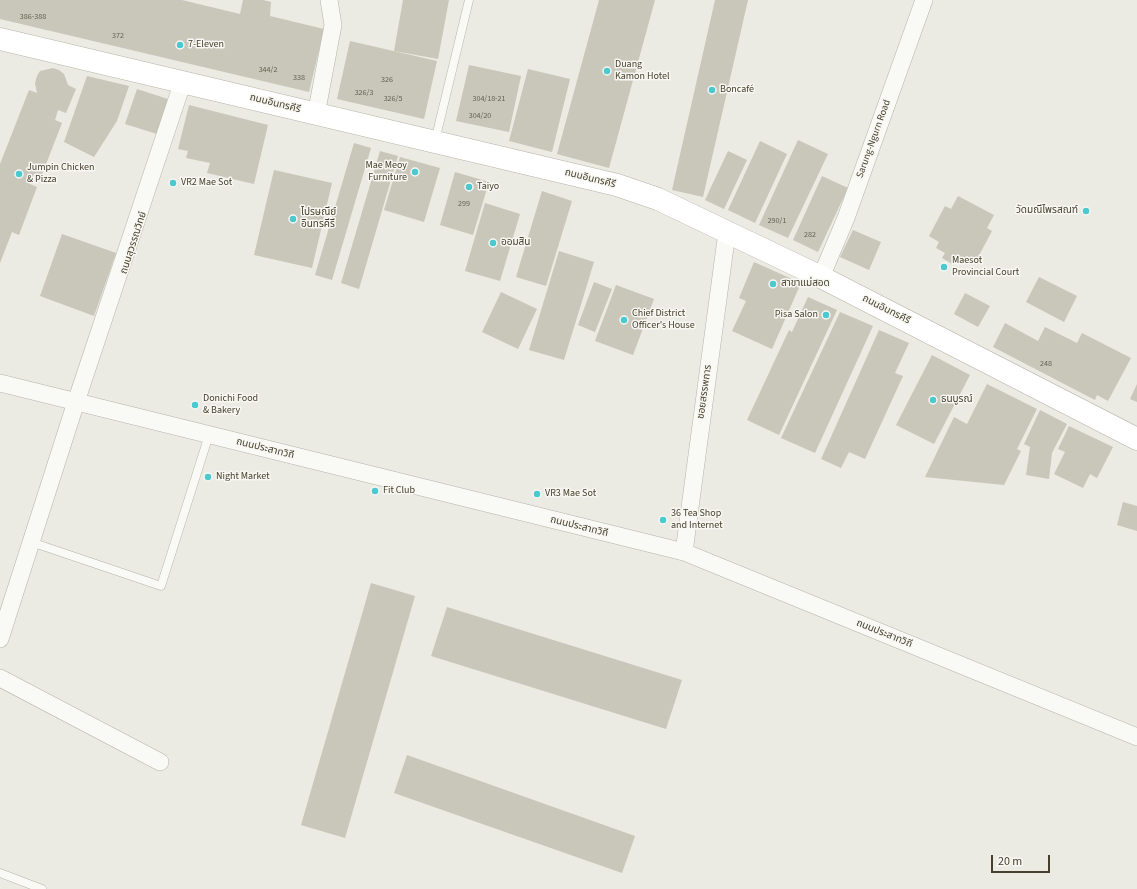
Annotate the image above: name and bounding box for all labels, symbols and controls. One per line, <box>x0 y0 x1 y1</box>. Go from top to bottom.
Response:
house number: 386-388 <box>20 12 46 22</box>
house number: 372 <box>112 31 124 41</box>
place label: 7-Eleven <box>188 39 224 51</box>
marker: 7-Eleven <box>175 40 185 50</box>
place label: Duang Kamon Hotel <box>615 59 670 82</box>
house number: 344/2 <box>259 65 277 75</box>
marker: Duang Kamon Hotel <box>602 66 612 76</box>
house number: 338 <box>293 73 305 83</box>
house number: 326 <box>381 75 393 85</box>
place label: Boncafé <box>720 84 754 96</box>
marker: Boncafé <box>707 85 717 95</box>
house number: 326/3 <box>355 88 373 98</box>
street label: ถนนอินทรคีรี <box>248 92 302 116</box>
house number: 326/5 <box>384 94 402 104</box>
house number: 304/18-21 <box>472 94 506 104</box>
street label: Sarung-Ngurn Road <box>854 98 894 180</box>
house number: 304/20 <box>469 111 491 121</box>
place label: Mae Meoy Furniture <box>365 160 407 184</box>
place label: Jumpin Chicken & Pizza <box>27 162 94 186</box>
marker: Mae Meoy Furniture <box>410 167 420 177</box>
street label: ถนนอินทรคีรี <box>563 167 617 191</box>
marker: Jumpin Chicken & Pizza <box>14 169 24 179</box>
place label: VR2 Mae Sot <box>181 177 232 189</box>
marker: VR2 Mae Sot <box>168 178 178 188</box>
place label: Taiyo <box>477 181 499 193</box>
marker: Taiyo <box>464 182 474 192</box>
house number: 299 <box>458 199 470 209</box>
place label: วัดมณีไพรสณฑ์ <box>1016 205 1078 217</box>
marker: วัดมณีไพรสณฑ์ <box>1081 206 1091 216</box>
place label: ไปรษณีย์ อินทรคีรี <box>301 207 336 230</box>
street label: ถนนสุวรรณวิทย์ <box>118 210 150 276</box>
marker: ไปรษณีย์ อินทรคีรี <box>288 214 298 224</box>
house number: 290/1 <box>768 216 786 226</box>
house number: 282 <box>804 230 816 240</box>
place label: ออมสิน <box>501 237 530 249</box>
marker: ออมสิน <box>488 238 498 248</box>
place label: Maesot Provincial Court <box>952 255 1019 278</box>
marker: Maesot Provincial Court <box>939 262 949 272</box>
place label: สาขาแม่สอด <box>781 278 830 290</box>
marker: สาขาแม่สอด <box>768 279 778 289</box>
street label: ถนนอินทรคีรี <box>860 293 912 327</box>
place label: Chief District Officer's House <box>632 308 695 332</box>
place label: Pisa Salon <box>775 309 818 321</box>
marker: Pisa Salon <box>821 310 831 320</box>
marker: Chief District Officer's House <box>619 315 629 325</box>
house number: 248 <box>1040 359 1052 369</box>
street label: ซอยสรรพการ <box>695 364 715 420</box>
place label: Donichi Food & Bakery <box>203 393 258 416</box>
place label: ธนบูรณ์ <box>941 394 973 406</box>
marker: ธนบูรณ์ <box>928 395 938 405</box>
marker: Donichi Food & Bakery <box>190 400 200 410</box>
street label: ถนนประสาทวิถี <box>235 436 295 462</box>
place label: Night Market <box>216 471 270 483</box>
marker: Night Market <box>203 472 213 482</box>
place label: Fit Club <box>383 485 415 497</box>
marker: Fit Club <box>370 486 380 496</box>
place label: VR3 Mae Sot <box>545 488 596 500</box>
marker: VR3 Mae Sot <box>532 489 542 499</box>
place label: 36 Tea Shop and Internet <box>671 508 723 532</box>
street label: ถนนประสาทวิถี <box>549 514 609 540</box>
marker: 36 Tea Shop and Internet <box>658 515 668 525</box>
street label: ถนนประสาทวิถี <box>854 617 914 651</box>
scale bar <box>993 847 1052 873</box>
text: 20 m <box>998 853 1022 870</box>

